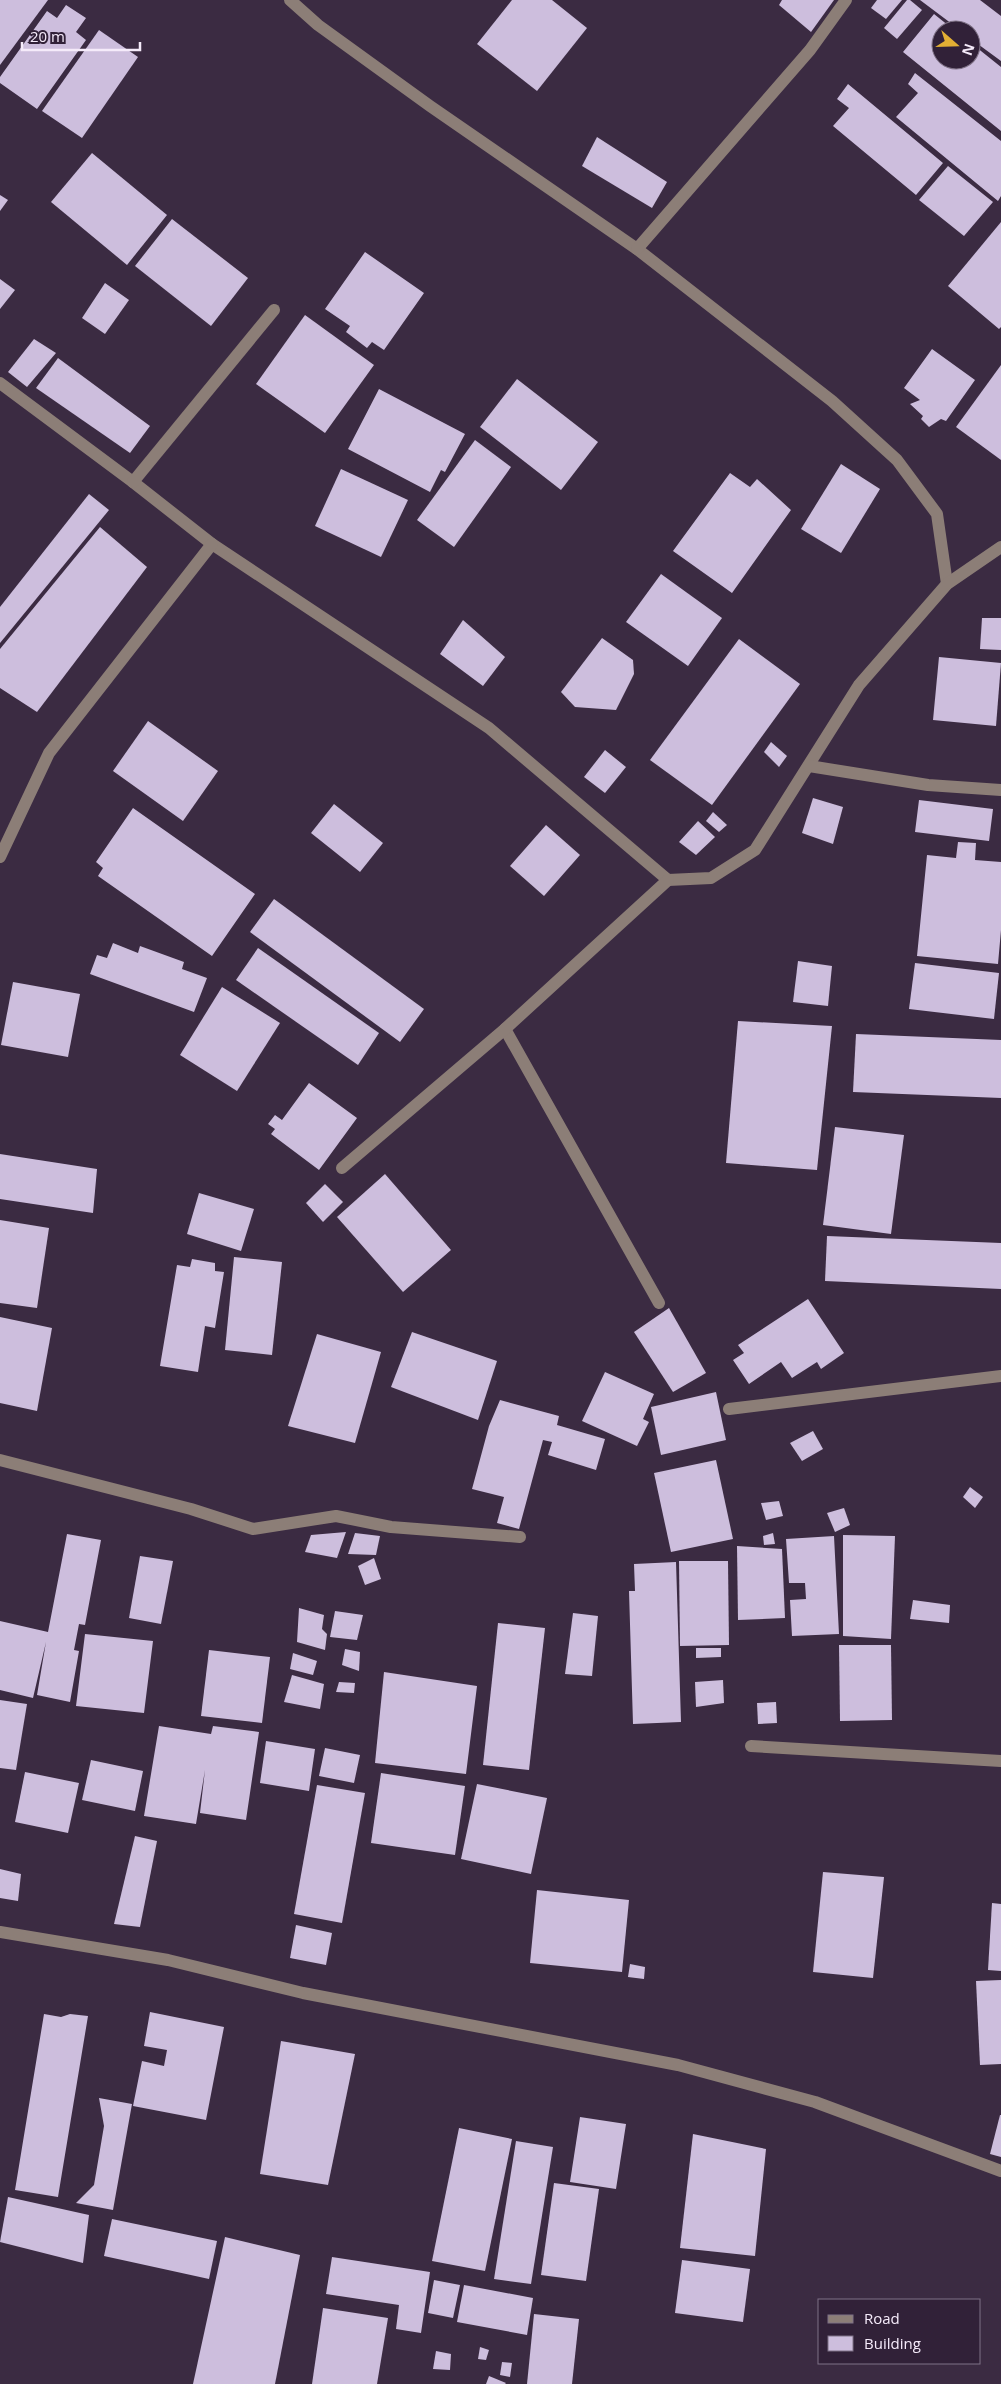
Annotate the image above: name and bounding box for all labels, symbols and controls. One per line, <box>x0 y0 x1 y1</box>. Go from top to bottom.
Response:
scale bar <box>22 20 140 52</box>
north arrow <box>931 20 981 70</box>
text: 20 m <box>30 26 65 46</box>
text: N <box>958 41 980 58</box>
legend <box>818 2299 981 2364</box>
text: Road <box>864 2308 900 2328</box>
text: Building <box>864 2333 921 2353</box>

